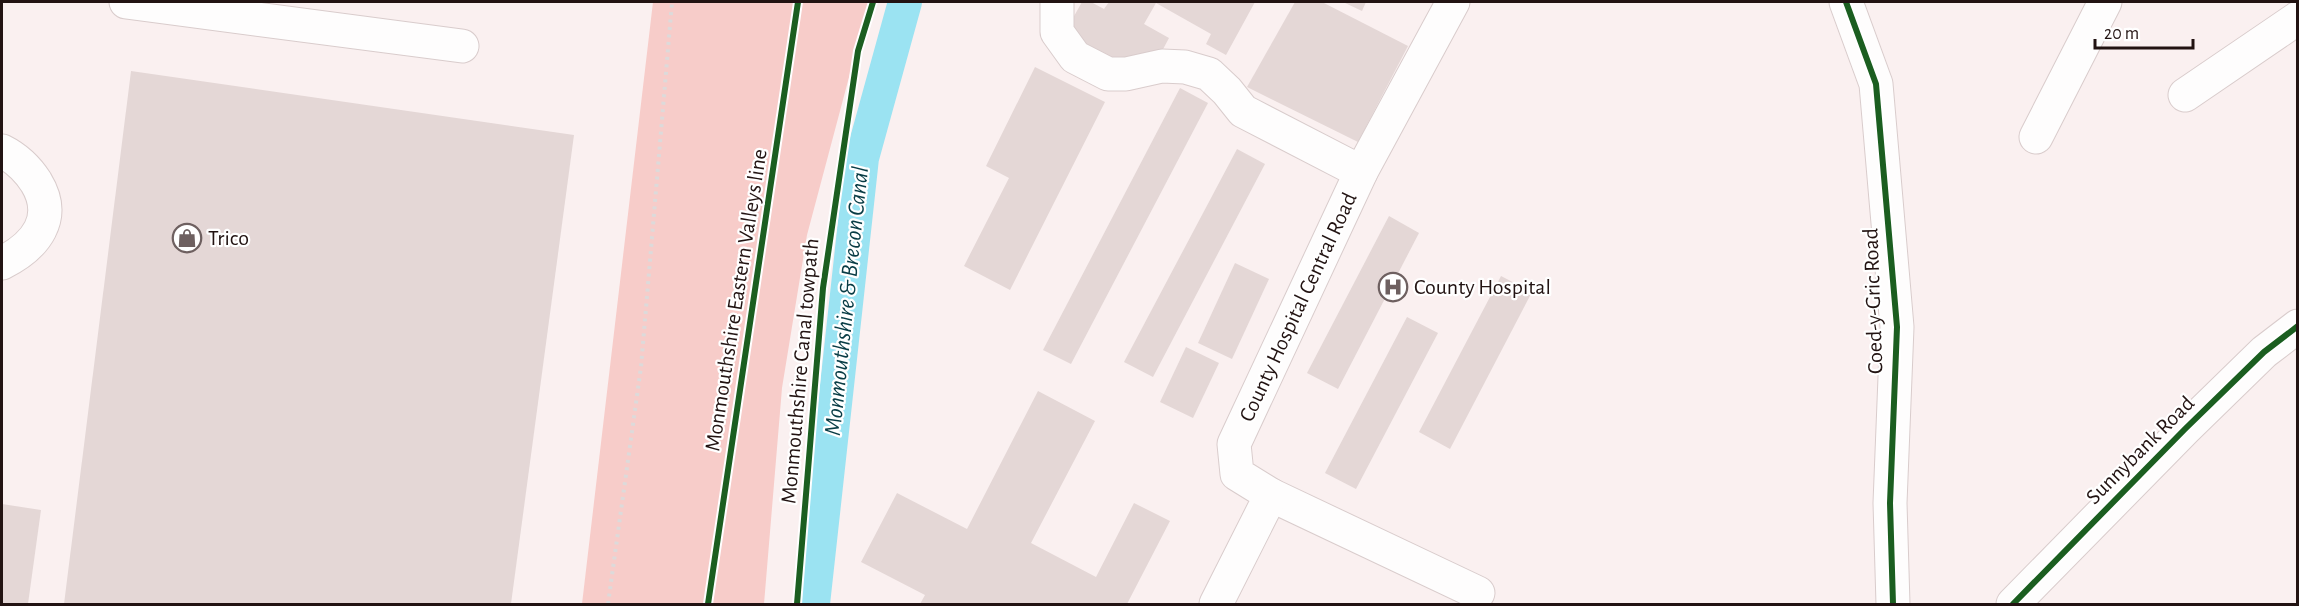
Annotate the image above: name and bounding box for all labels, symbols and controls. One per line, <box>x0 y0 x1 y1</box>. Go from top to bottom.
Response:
scale bar <box>2095 12 2192 50</box>
text: 20 m <box>2104 25 2139 43</box>
street label: Monmouthshire Eastern Valleys line <box>701 147 771 453</box>
water label: Monmouthshire & Brecon Canal <box>821 165 873 437</box>
street label: County Hospital Central Road <box>1235 189 1361 425</box>
shop icon: Trico <box>171 222 203 254</box>
place label: Trico <box>208 227 249 249</box>
street label: Coed-y-Gric Road <box>1859 228 1887 374</box>
street label: Monmouthshire Canal towpath <box>777 237 823 505</box>
hospital icon: County Hospital <box>1377 271 1409 303</box>
place label: County Hospital <box>1414 276 1551 298</box>
street label: Sunnybank Road <box>2082 392 2198 508</box>

